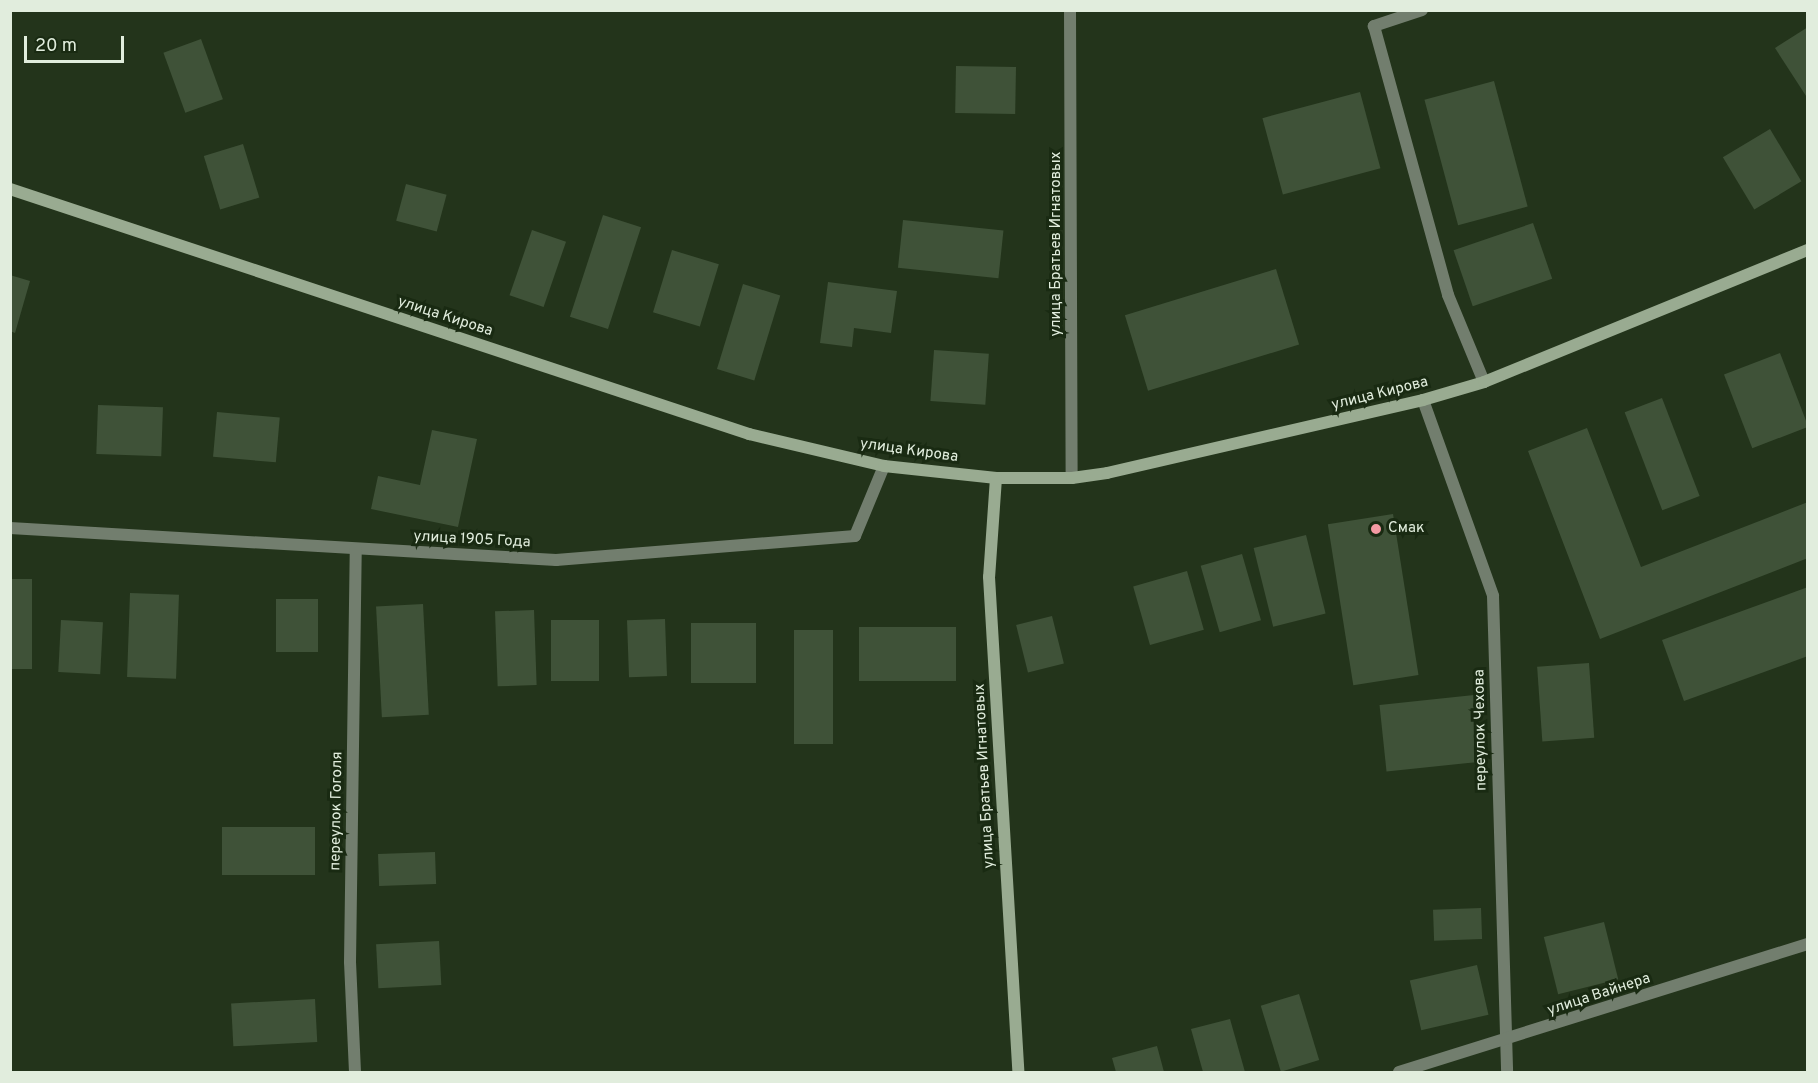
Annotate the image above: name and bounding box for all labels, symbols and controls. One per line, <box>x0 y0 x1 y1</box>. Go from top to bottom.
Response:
scale bar <box>27 24 128 62</box>
text: 20 m <box>35 35 77 58</box>
street label: улица Братьев Игнатовых <box>1048 151 1066 337</box>
street label: улица Кирова <box>395 293 495 341</box>
street label: улица Кирова <box>1330 373 1430 415</box>
street label: улица Кирова <box>859 435 959 467</box>
place label: Смак <box>1388 520 1424 538</box>
marker: Смак <box>1369 522 1383 536</box>
street label: улица 1905 Года <box>413 528 531 552</box>
street label: переулок Чехова <box>1471 669 1491 791</box>
street label: улица Братьев Игнатовых <box>971 683 999 869</box>
street label: переулок Гоголя <box>327 751 347 871</box>
street label: улица Вайнера <box>1545 970 1653 1020</box>

